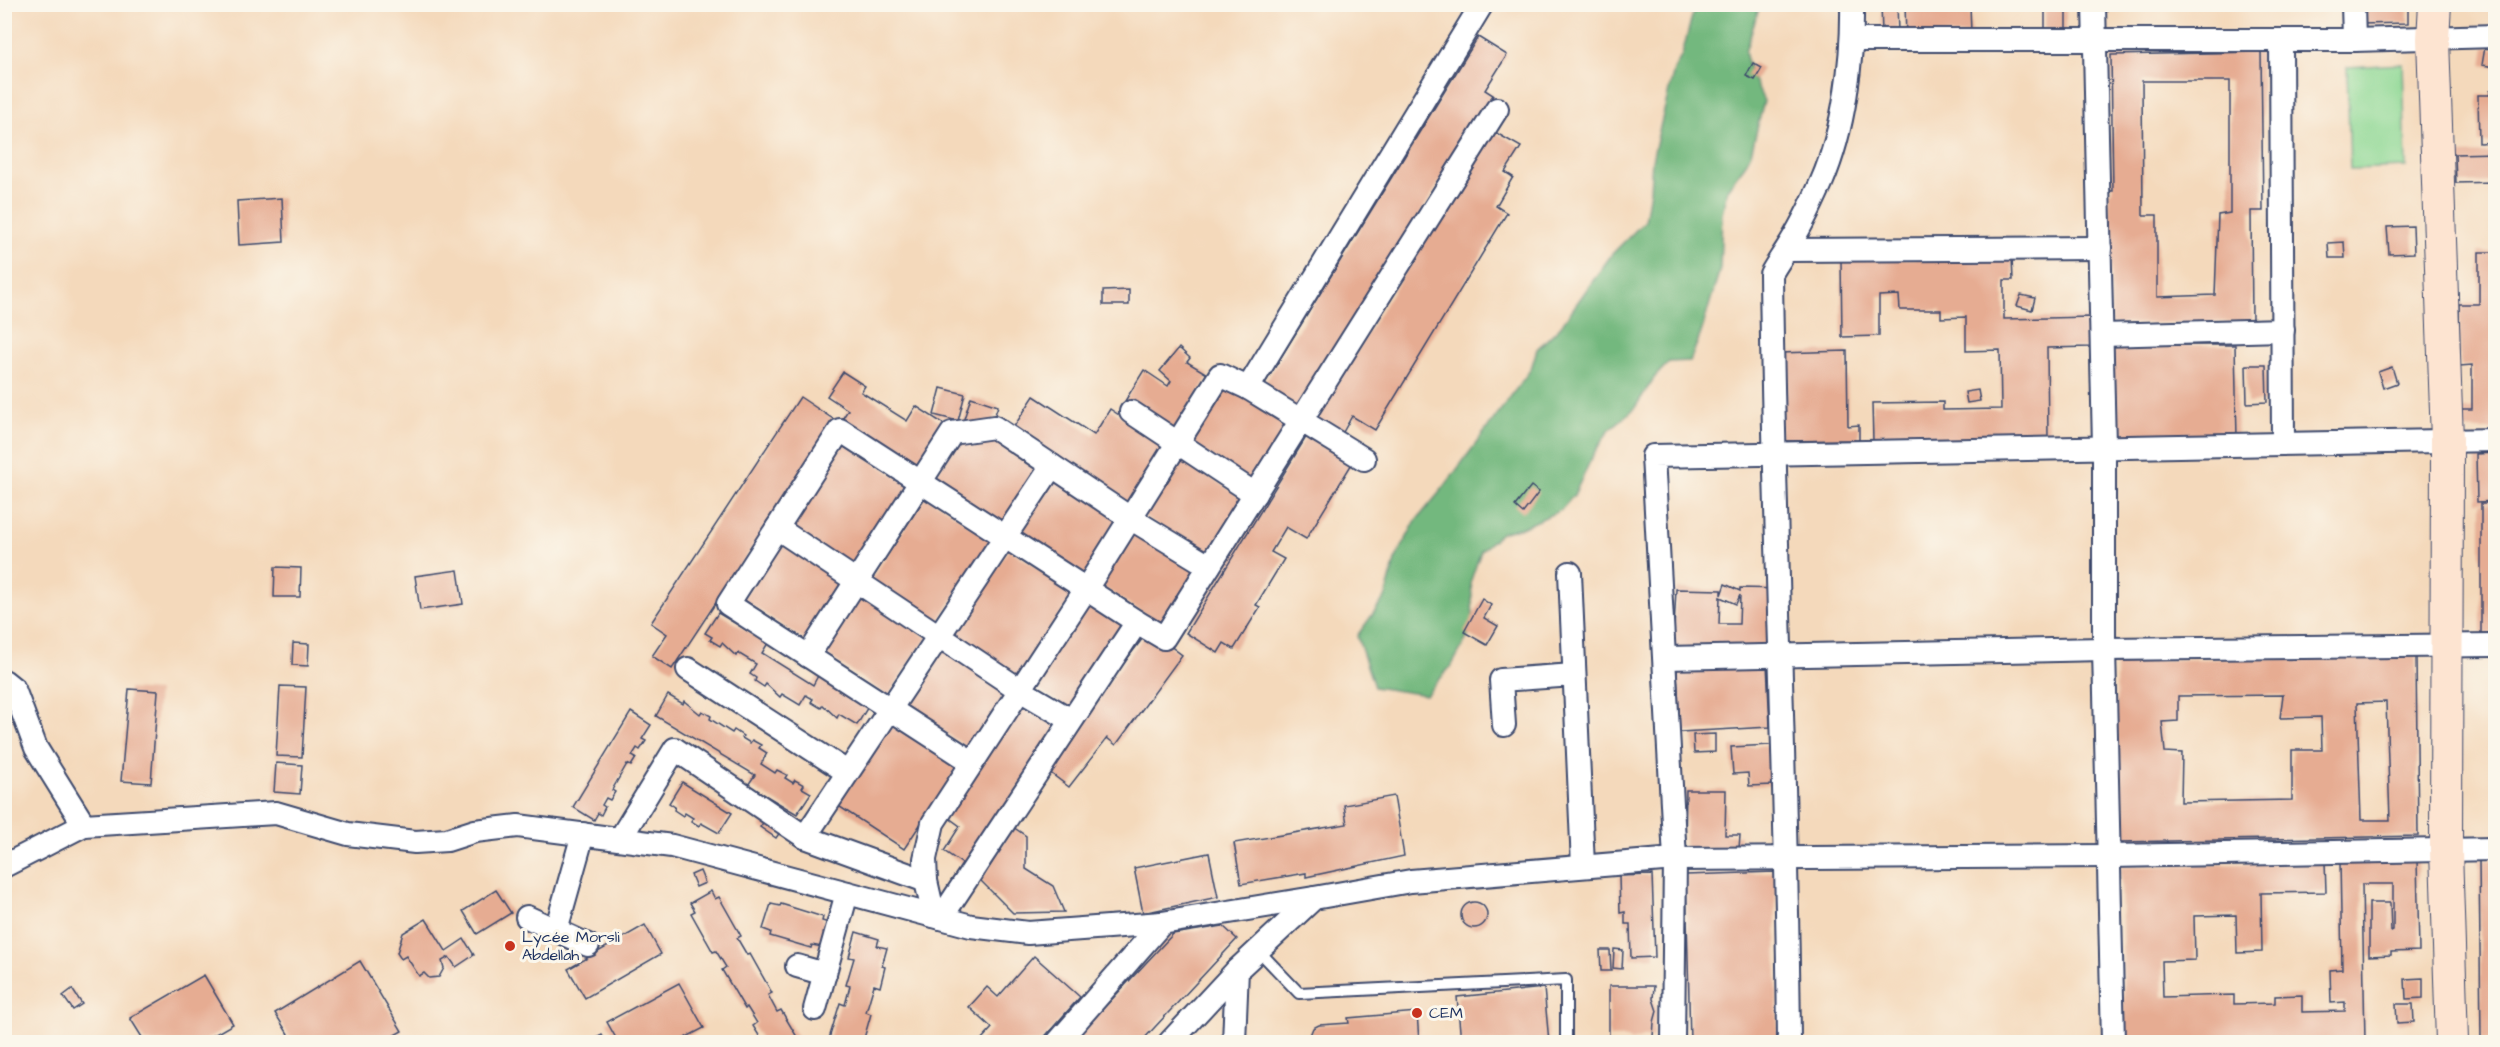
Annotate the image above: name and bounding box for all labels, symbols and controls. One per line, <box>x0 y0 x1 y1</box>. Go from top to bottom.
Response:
place label: Lycée Morsli Abdellah <box>522 926 620 966</box>
marker: Lycée Morsli Abdellah <box>503 939 517 953</box>
place label: CEM <box>1429 1002 1463 1024</box>
marker: CEM <box>1410 1006 1424 1020</box>

